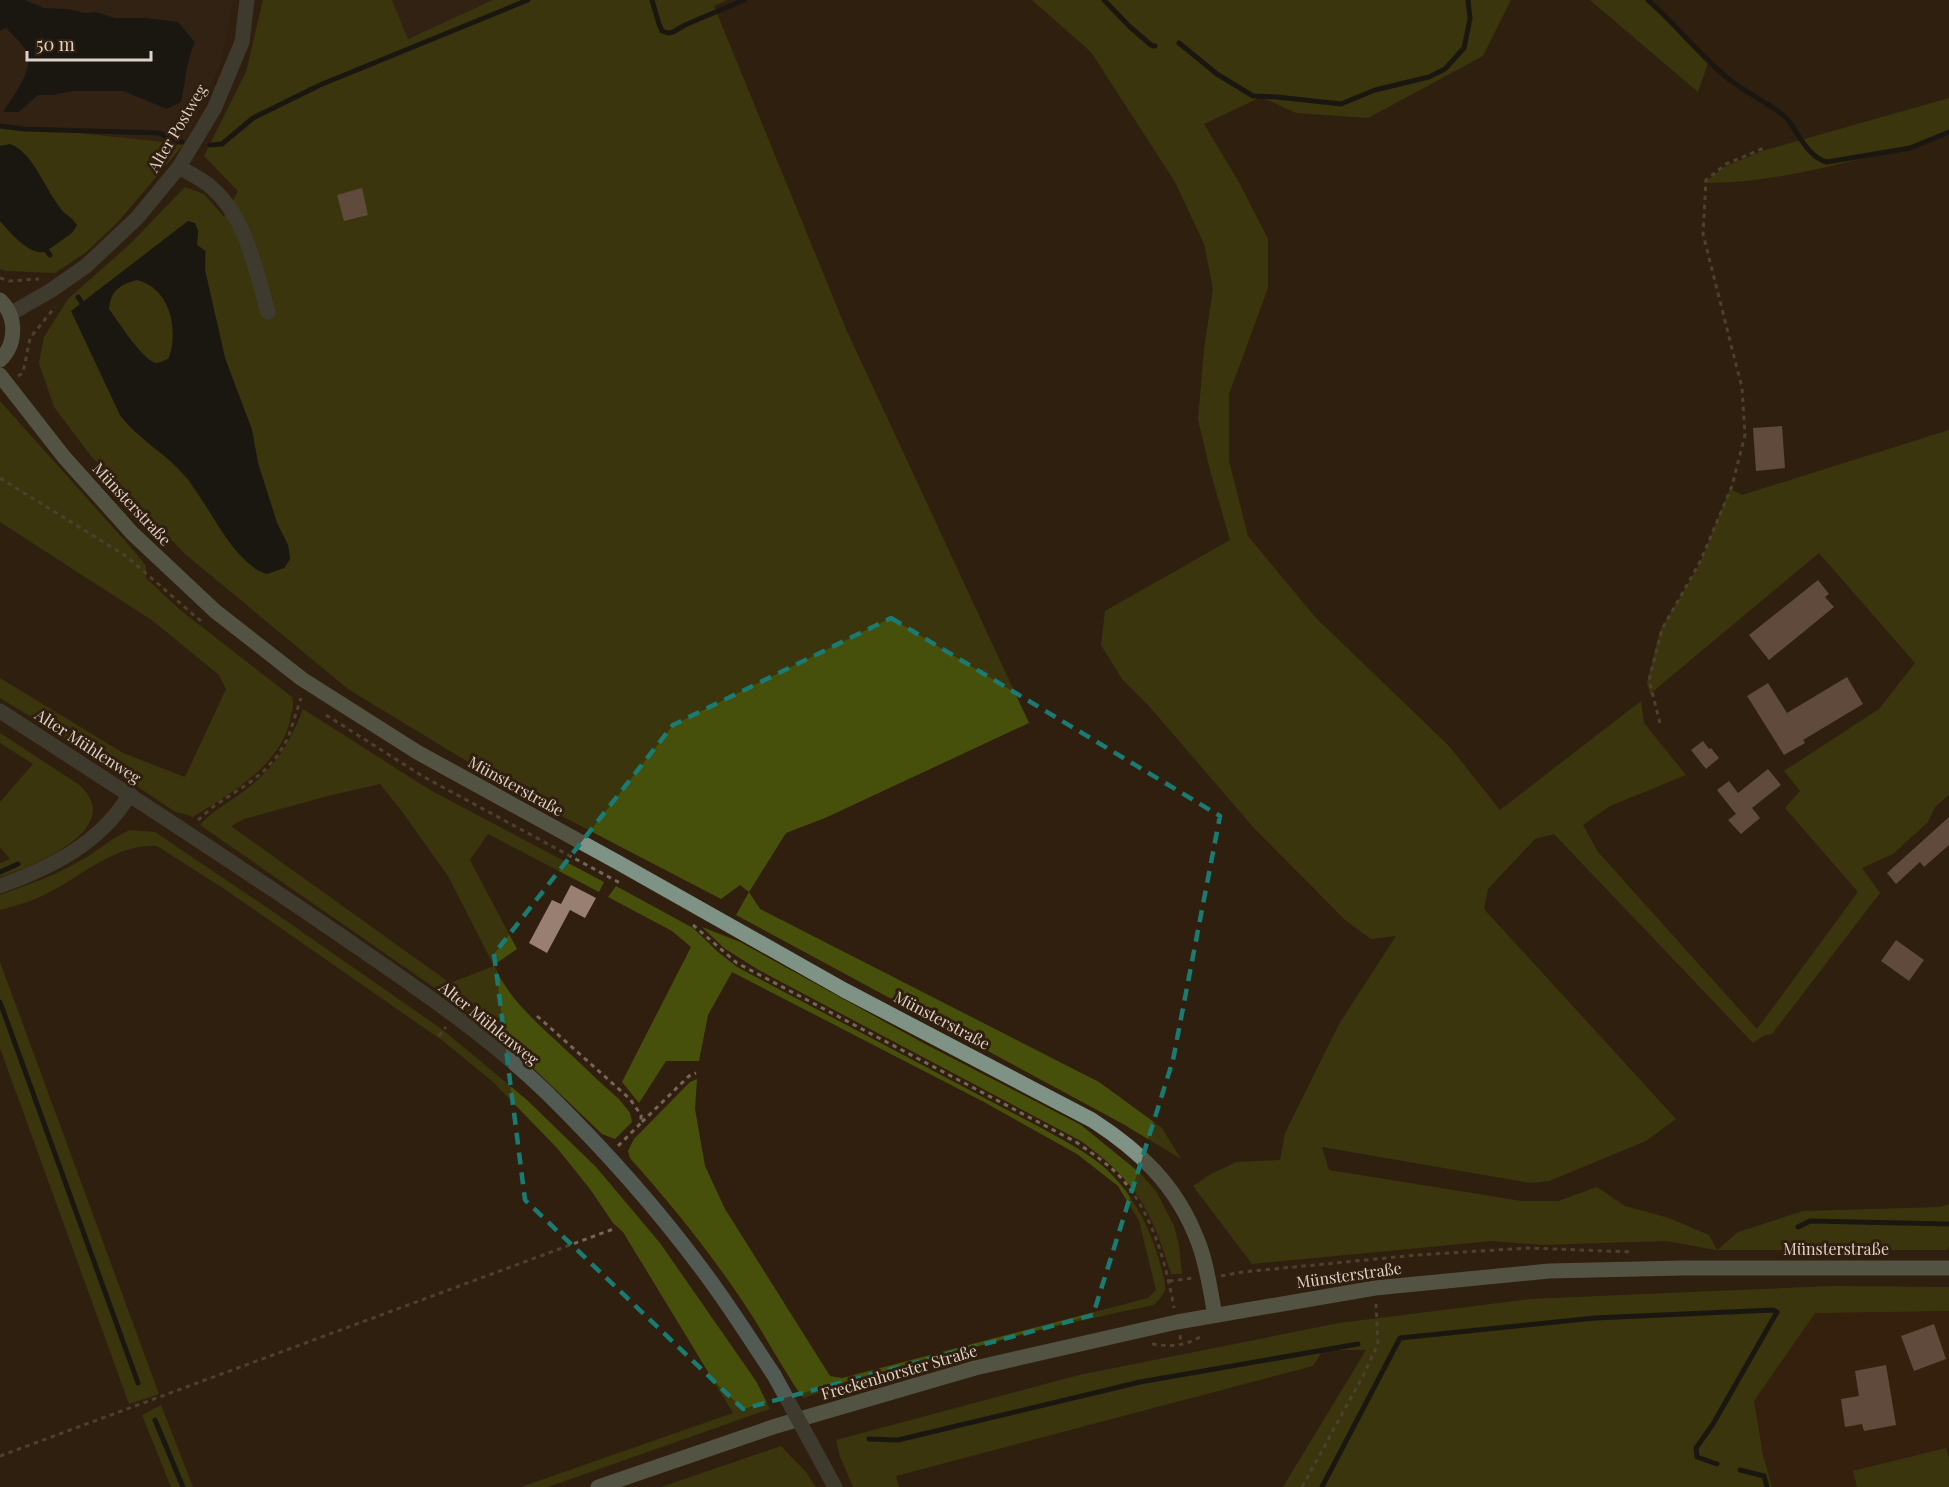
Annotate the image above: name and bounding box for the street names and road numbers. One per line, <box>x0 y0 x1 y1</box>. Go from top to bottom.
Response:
street label: Alter Postweg <box>142 80 211 176</box>
street label: Münsterstraße <box>89 458 176 550</box>
street label: Alter Mühlenweg <box>30 703 146 788</box>
street label: Münsterstraße <box>465 751 568 820</box>
street label: Alter Mühlenweg <box>434 975 544 1070</box>
street label: Münsterstraße <box>891 985 994 1054</box>
street label: Münsterstraße <box>1783 1238 1889 1259</box>
street label: Münsterstraße <box>1295 1257 1403 1292</box>
street label: Freckenhorster Straße <box>818 1339 979 1404</box>

